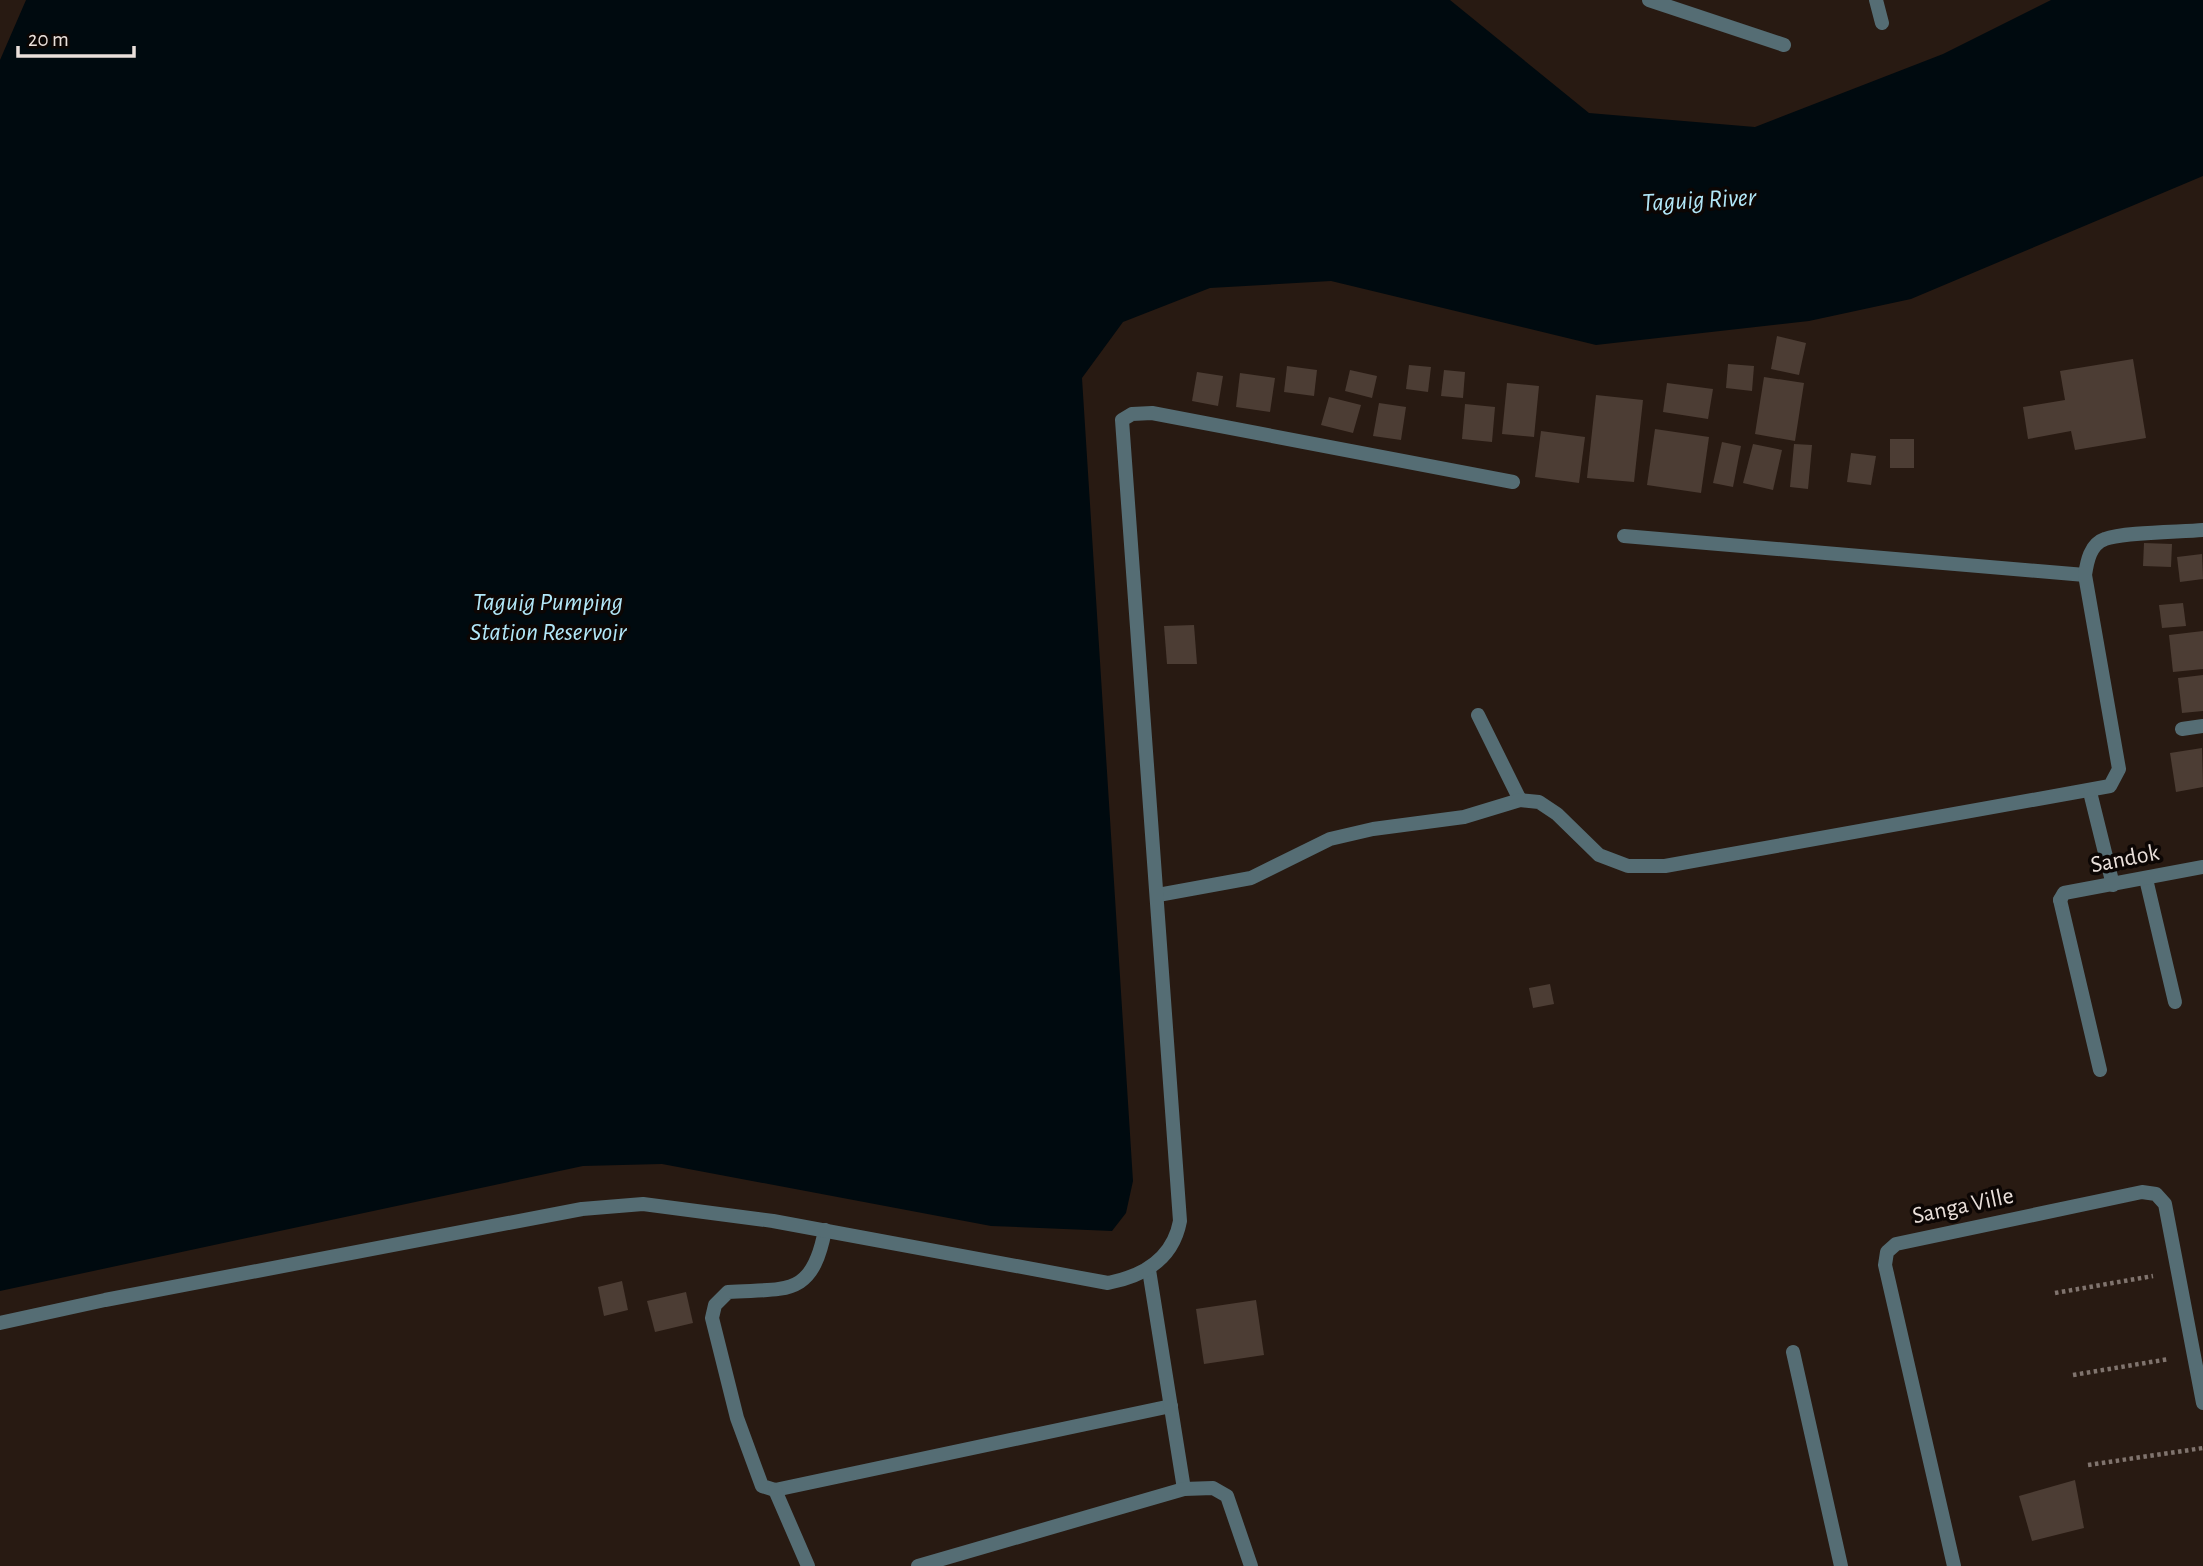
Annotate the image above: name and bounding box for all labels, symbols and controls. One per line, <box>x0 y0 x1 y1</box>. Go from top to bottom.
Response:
scale bar <box>18 14 133 58</box>
text: 20 m <box>28 29 69 50</box>
water label: Taguig River <box>1641 184 1758 216</box>
water label: Taguig Pumping Station Reservoir <box>470 589 628 645</box>
street label: Sandok <box>2089 841 2161 877</box>
street label: Sanga Ville <box>1910 1184 2016 1228</box>

